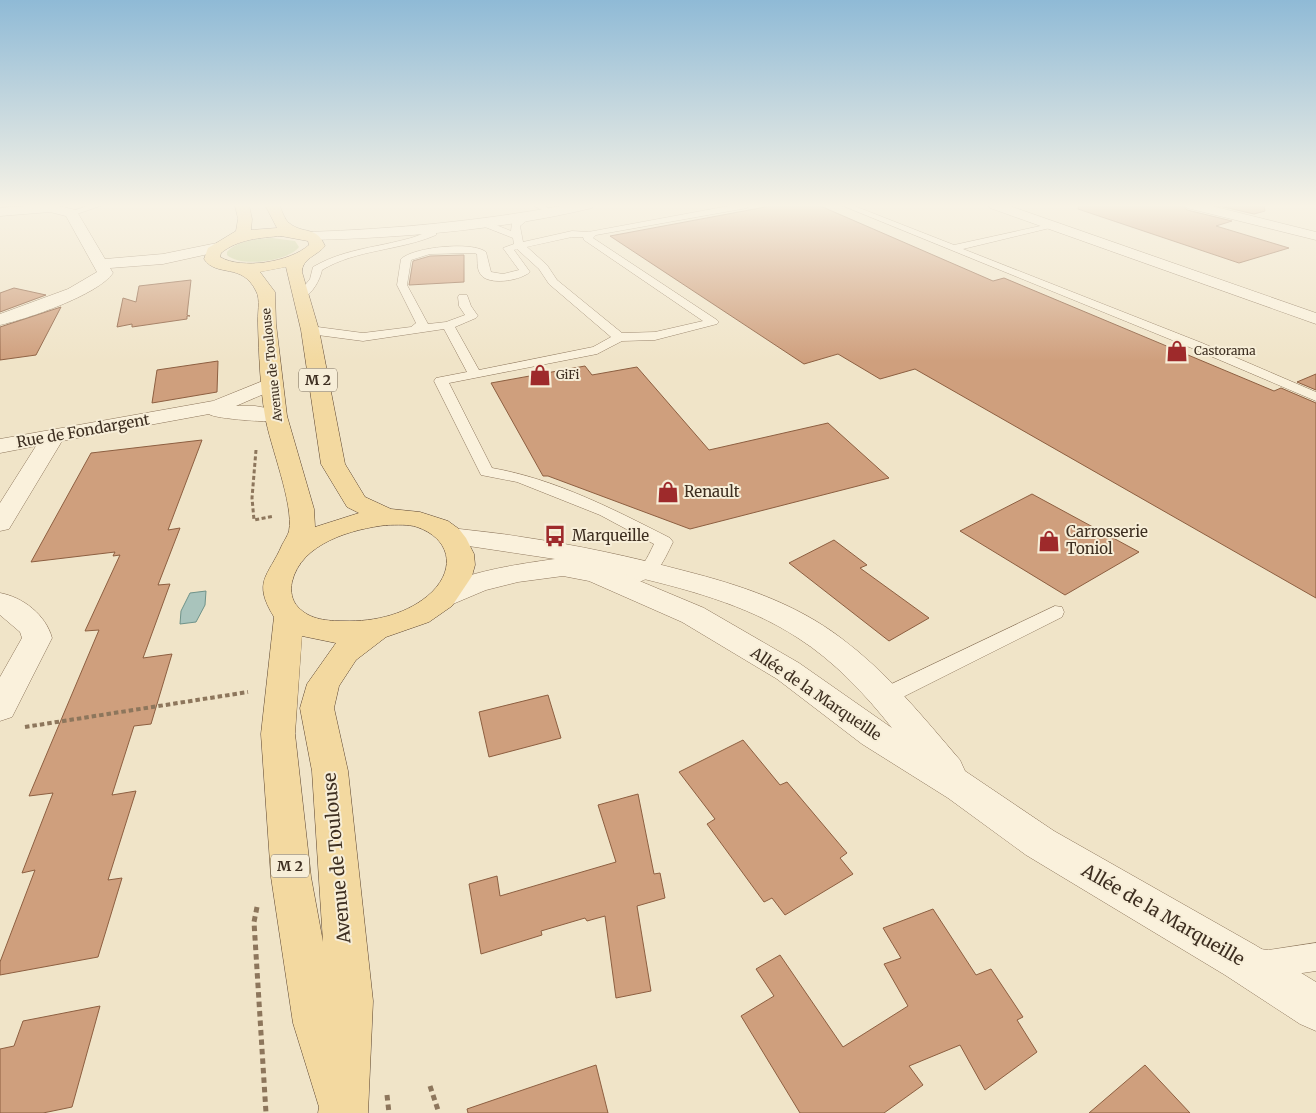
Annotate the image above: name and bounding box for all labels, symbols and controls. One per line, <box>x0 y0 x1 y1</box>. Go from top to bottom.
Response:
street label: Avenue de Toulouse <box>258 307 285 424</box>
shop icon: Castorama <box>1164 338 1190 364</box>
place label: Castorama <box>1194 343 1256 358</box>
shop icon: GiFi <box>527 362 553 388</box>
place label: GiFi <box>556 367 580 382</box>
road number: M 2 <box>299 368 337 392</box>
street label: Rue de Fondargent <box>15 409 151 452</box>
shop icon: Renault <box>655 479 681 505</box>
place label: Renault <box>684 482 740 501</box>
place label: Carrosserie Toniol <box>1066 522 1148 558</box>
bus stop icon: Marqueille <box>542 523 568 549</box>
place label: Marqueille <box>572 526 649 545</box>
shop icon: Carrosserie Toniol <box>1036 528 1062 554</box>
street label: Allée de la Marqueille <box>747 642 885 744</box>
street label: Avenue de Toulouse <box>318 772 356 945</box>
road number: M 2 <box>271 854 309 878</box>
street label: Allée de la Marqueille <box>1077 858 1249 971</box>

